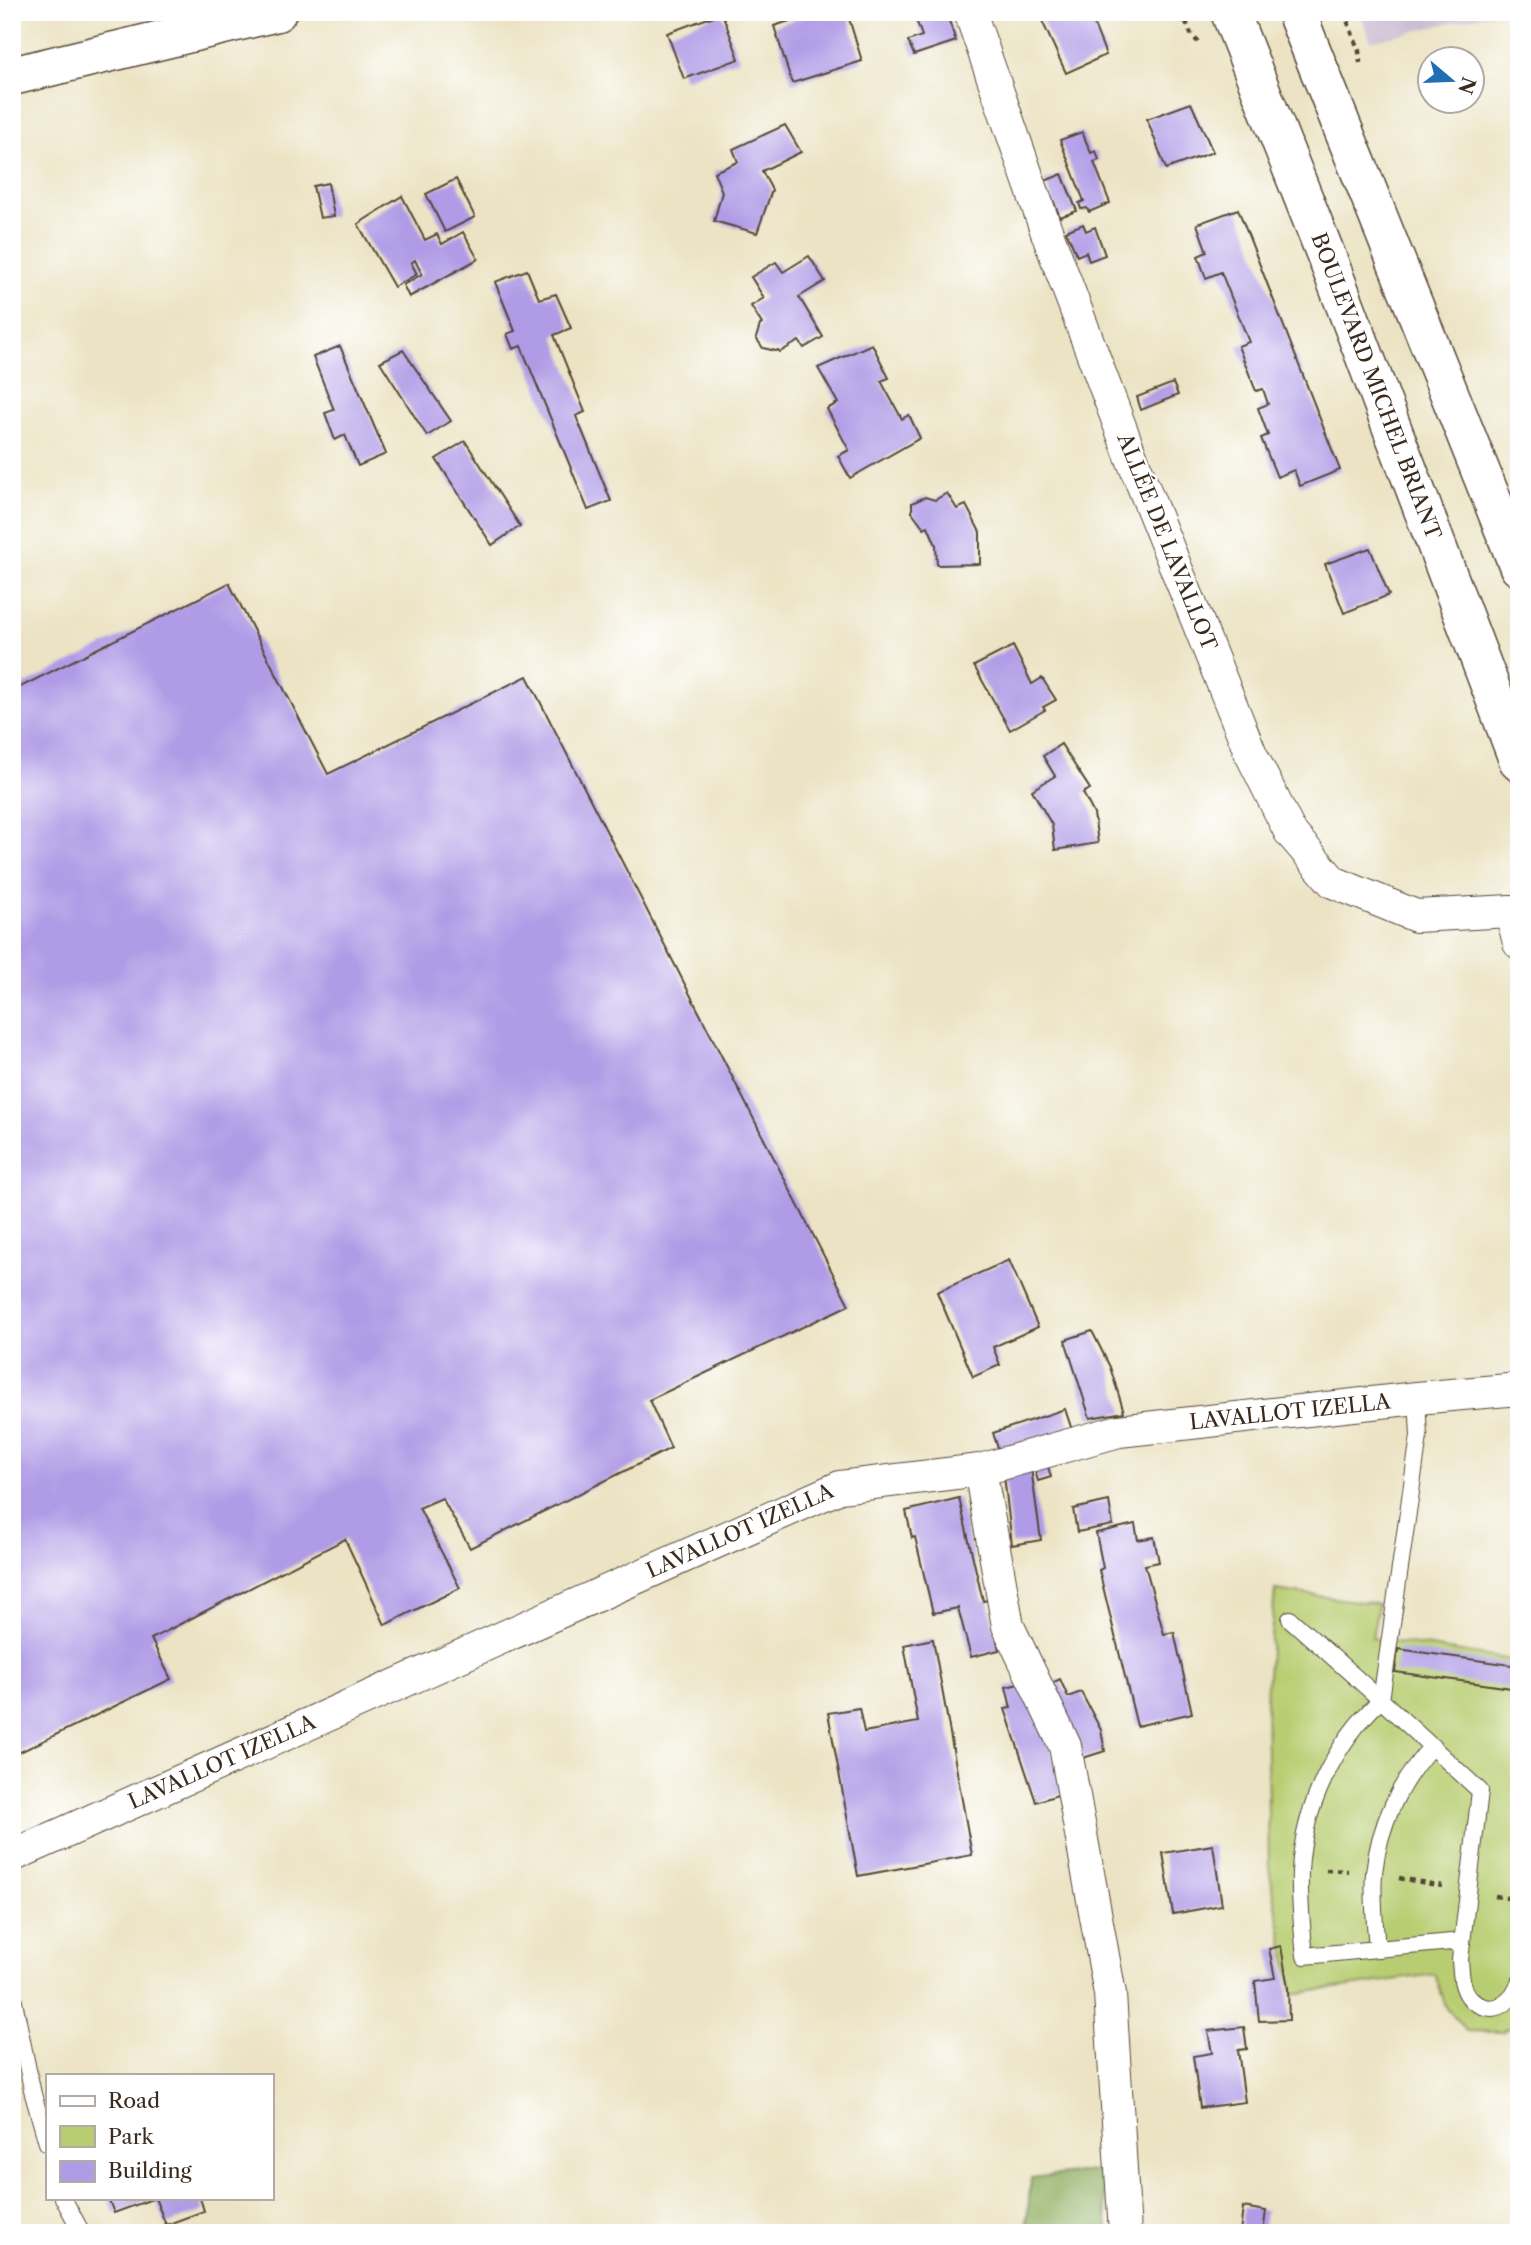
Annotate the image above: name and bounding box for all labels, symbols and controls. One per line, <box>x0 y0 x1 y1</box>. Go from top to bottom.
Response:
north arrow <box>1416 46 1486 116</box>
text: N <box>1453 74 1480 97</box>
street label: BOULEVARD MICHEL BRIANT <box>1306 229 1447 543</box>
street label: ALLÉE DE LAVALLOT <box>1112 429 1223 654</box>
street label: LAVALLOT IZELLA <box>1188 1388 1392 1434</box>
street label: LAVALLOT IZELLA <box>642 1478 838 1583</box>
street label: LAVALLOT IZELLA <box>124 1709 320 1814</box>
legend <box>46 2074 273 2200</box>
text: Road <box>108 2088 160 2113</box>
text: Park <box>108 2124 154 2149</box>
text: Building <box>108 2158 193 2183</box>

